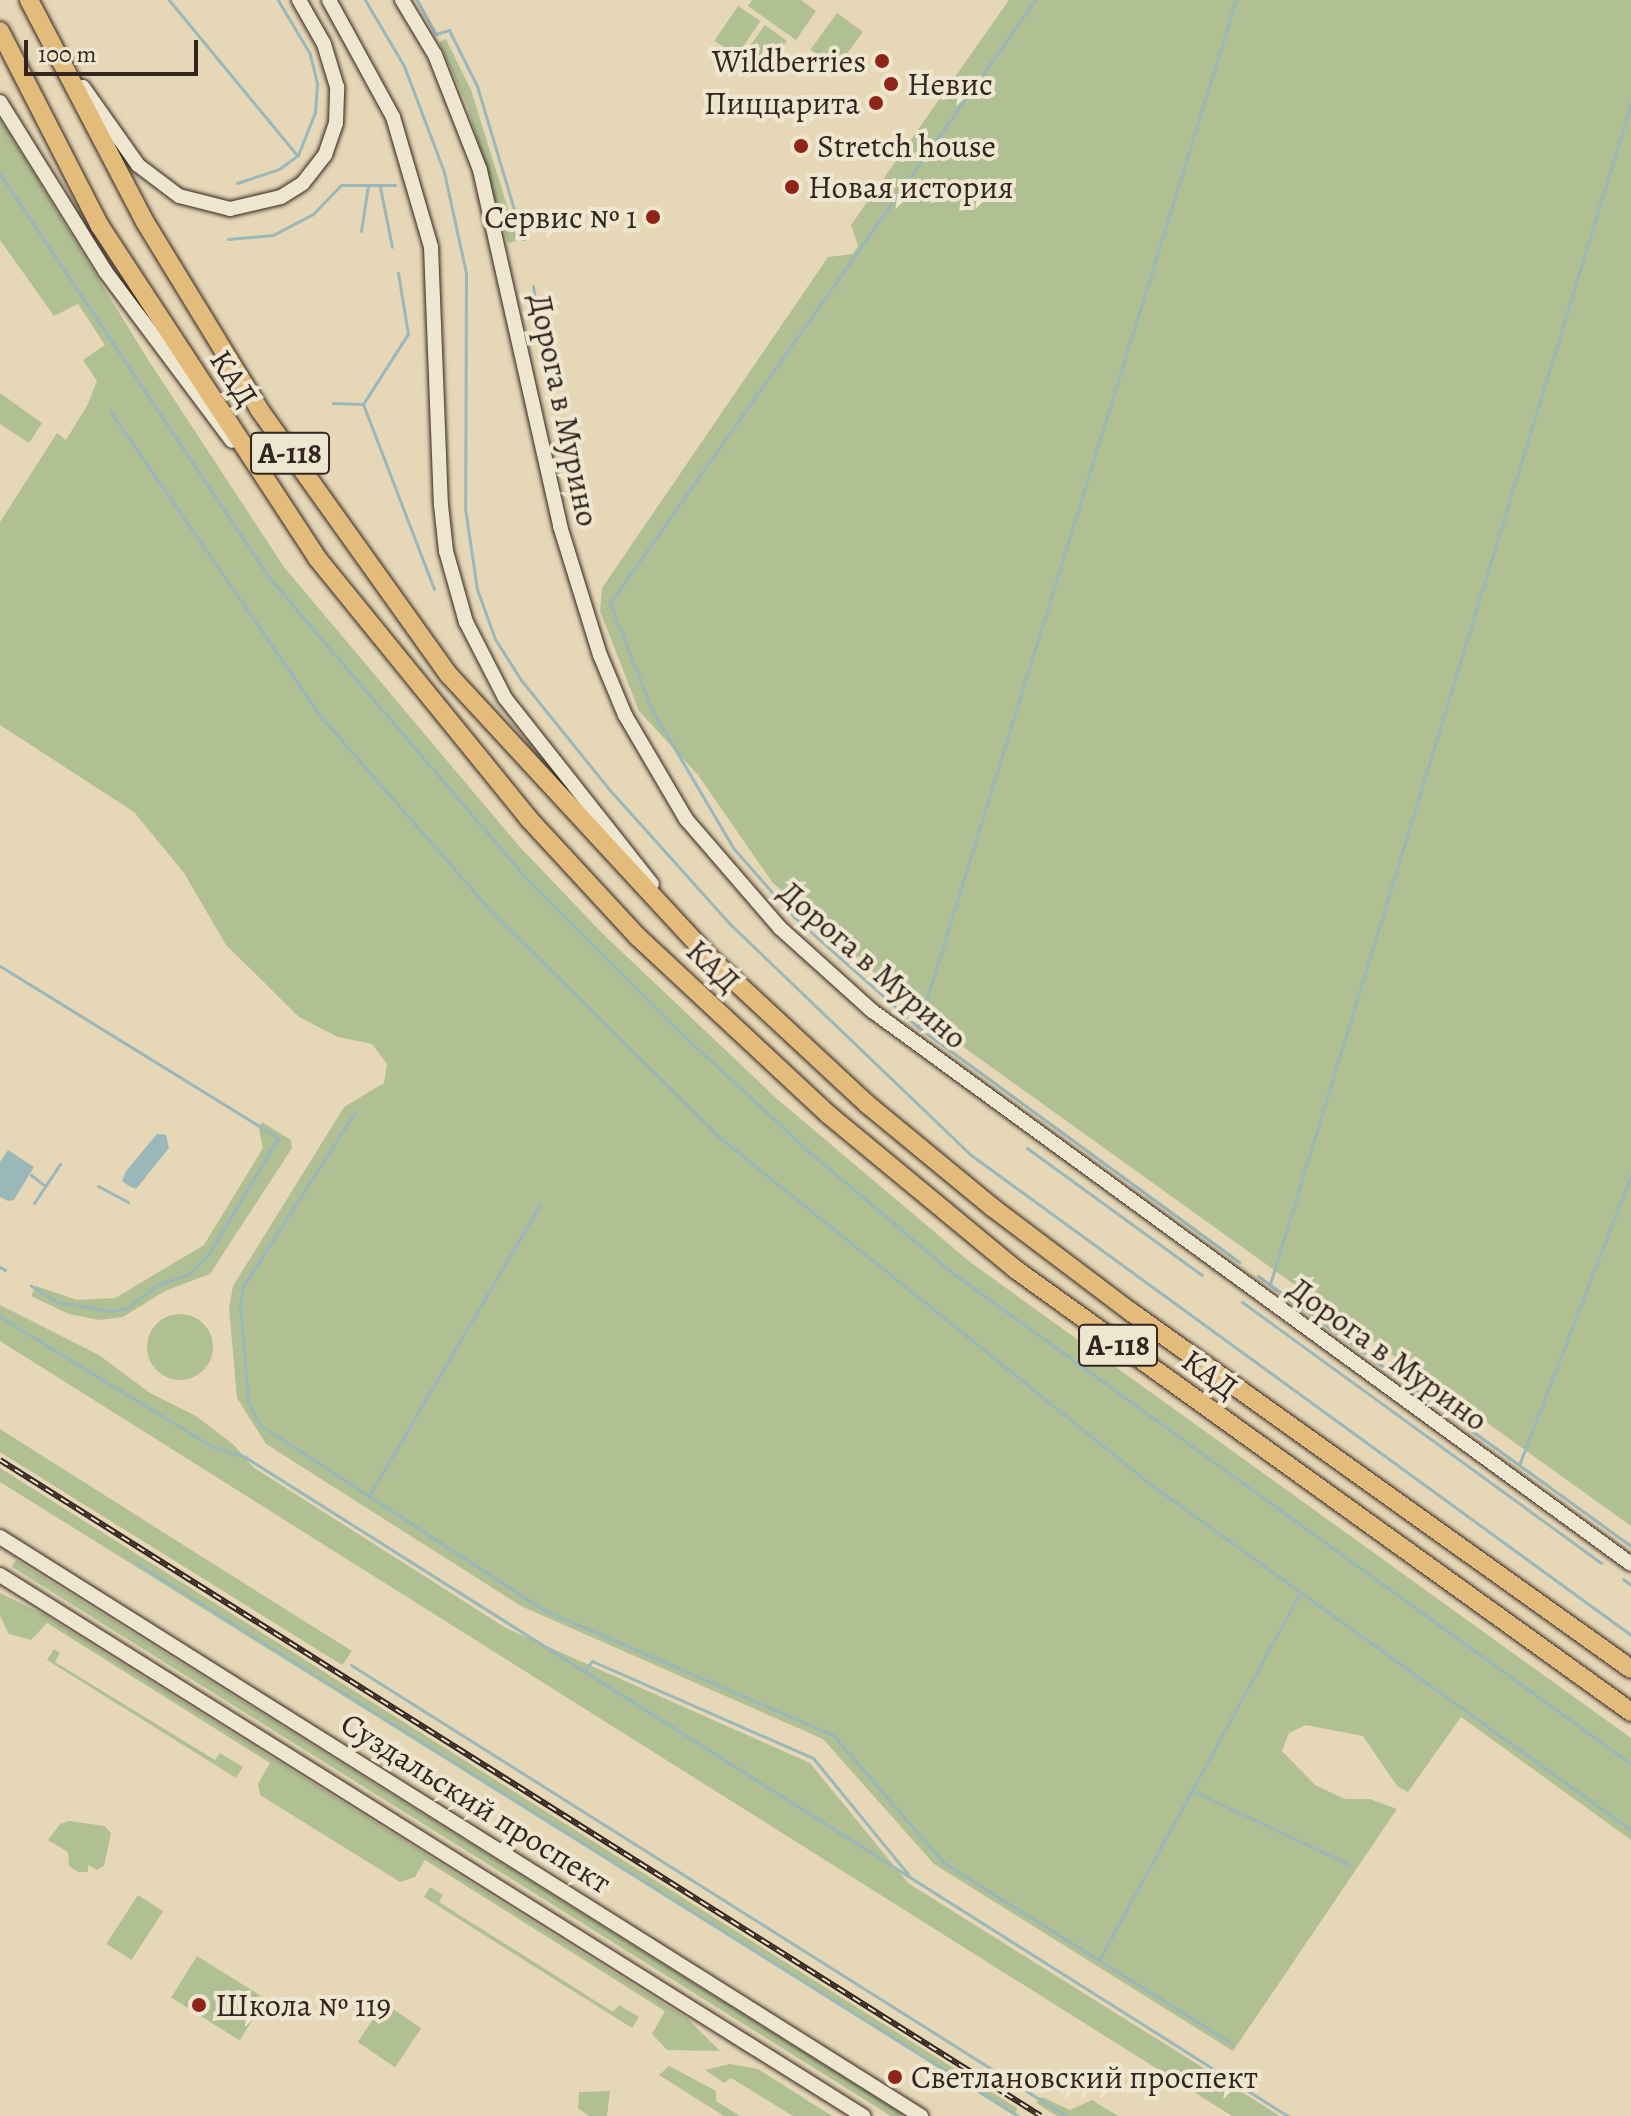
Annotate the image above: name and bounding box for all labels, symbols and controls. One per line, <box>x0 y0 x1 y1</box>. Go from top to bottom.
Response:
scale bar <box>28 24 202 74</box>
text: 100 m <box>38 38 97 70</box>
place label: Wildberries <box>712 42 866 80</box>
marker: Wildberries <box>873 52 891 70</box>
place label: Невис <box>907 65 993 103</box>
marker: Невис <box>882 75 900 93</box>
place label: Пиццарита <box>704 84 860 122</box>
marker: Пиццарита <box>867 94 885 112</box>
place label: Stretch house <box>817 127 996 165</box>
marker: Stretch house <box>792 137 810 155</box>
place label: Новая история <box>808 168 1013 206</box>
marker: Новая история <box>783 178 801 196</box>
place label: Сервис № 1 <box>484 198 637 236</box>
marker: Сервис № 1 <box>644 208 662 226</box>
street label: Дорога в Мурино <box>521 290 607 530</box>
street label: КАД <box>202 343 266 413</box>
road number: А-118 <box>250 427 330 479</box>
street label: Дорога в Мурино <box>771 873 975 1057</box>
street label: КАД <box>678 931 748 1001</box>
street label: Дорога в Мурино <box>1281 1269 1495 1439</box>
road number: А-118 <box>1078 1319 1158 1371</box>
street label: КАД <box>1175 1341 1245 1407</box>
street label: Суздальский проспект <box>334 1704 618 1902</box>
place label: Школа № 119 <box>215 1986 391 2024</box>
marker: Школа № 119 <box>190 1996 208 2014</box>
place label: Светлановский проспект <box>911 2058 1258 2096</box>
marker: Светлановский проспект <box>886 2068 904 2086</box>

